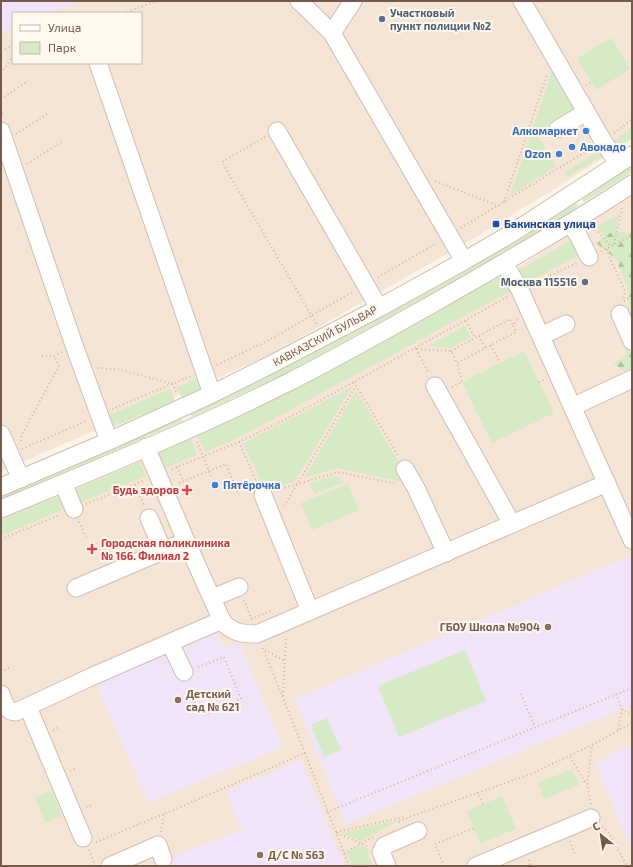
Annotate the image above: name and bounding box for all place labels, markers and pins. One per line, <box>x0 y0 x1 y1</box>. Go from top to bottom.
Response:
place label: Участковый пункт полиции №2 <box>390 6 491 32</box>
marker: Участковый пункт полиции №2 <box>377 14 387 24</box>
place label: Алкомаркет <box>512 124 578 137</box>
marker: Алкомаркет <box>581 126 591 136</box>
place label: Авокадо <box>580 140 626 153</box>
marker: Авокадо <box>567 142 577 152</box>
place label: Ozon <box>525 147 551 160</box>
marker: Ozon <box>554 149 564 159</box>
place label: Бакинская улица <box>504 217 596 230</box>
marker: Бакинская улица <box>491 219 501 229</box>
place label: Москва 115516 <box>501 275 577 288</box>
marker: Москва 115516 <box>580 277 590 287</box>
place label: Пятёрочка <box>223 478 281 491</box>
marker: Пятёрочка <box>210 480 220 490</box>
place label: Будь здоров <box>113 483 179 496</box>
marker: Будь здоров <box>182 485 192 495</box>
place label: Городская поликлиника № 166. Филиал 2 <box>101 536 230 562</box>
marker: Городская поликлиника № 166. Филиал 2 <box>86 543 98 555</box>
place label: ГБОУ Школа №904 <box>440 620 540 633</box>
marker: ГБОУ Школа №904 <box>543 622 553 632</box>
place label: Детский сад № 621 <box>186 687 239 713</box>
marker: Детский сад № 621 <box>173 695 183 705</box>
place label: Д/C № 563 <box>268 848 324 861</box>
marker: Д/C № 563 <box>255 850 265 860</box>

